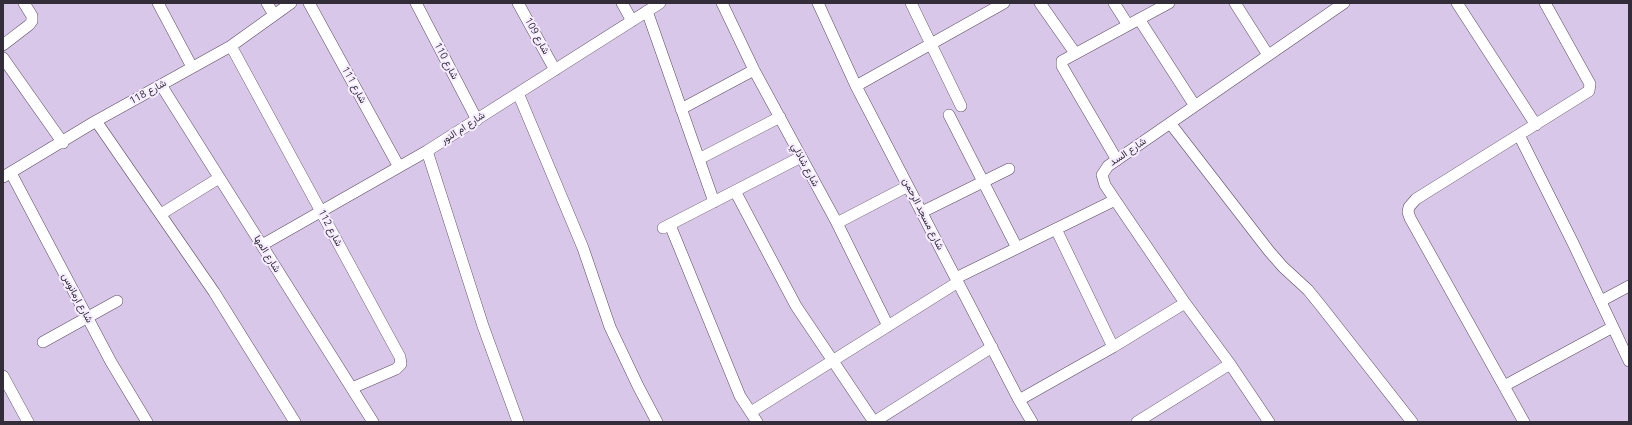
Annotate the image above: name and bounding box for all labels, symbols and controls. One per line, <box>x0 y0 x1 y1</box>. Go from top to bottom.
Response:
street label: شارع 109 <box>522 16 552 56</box>
street label: شارع 110 <box>431 41 461 81</box>
street label: شارع 111 <box>339 65 369 105</box>
street label: شارع 118 <box>128 77 168 107</box>
street label: شارع ام النور <box>439 109 487 147</box>
street label: شارع السد <box>1107 135 1149 169</box>
street label: شارع شاذلي <box>789 141 821 189</box>
street label: شارع مسجد الرحمن <box>900 176 946 252</box>
street label: شارع 112 <box>315 208 345 248</box>
street label: شارع المها <box>251 233 283 275</box>
street label: شارع ارمانوس <box>59 271 95 325</box>

